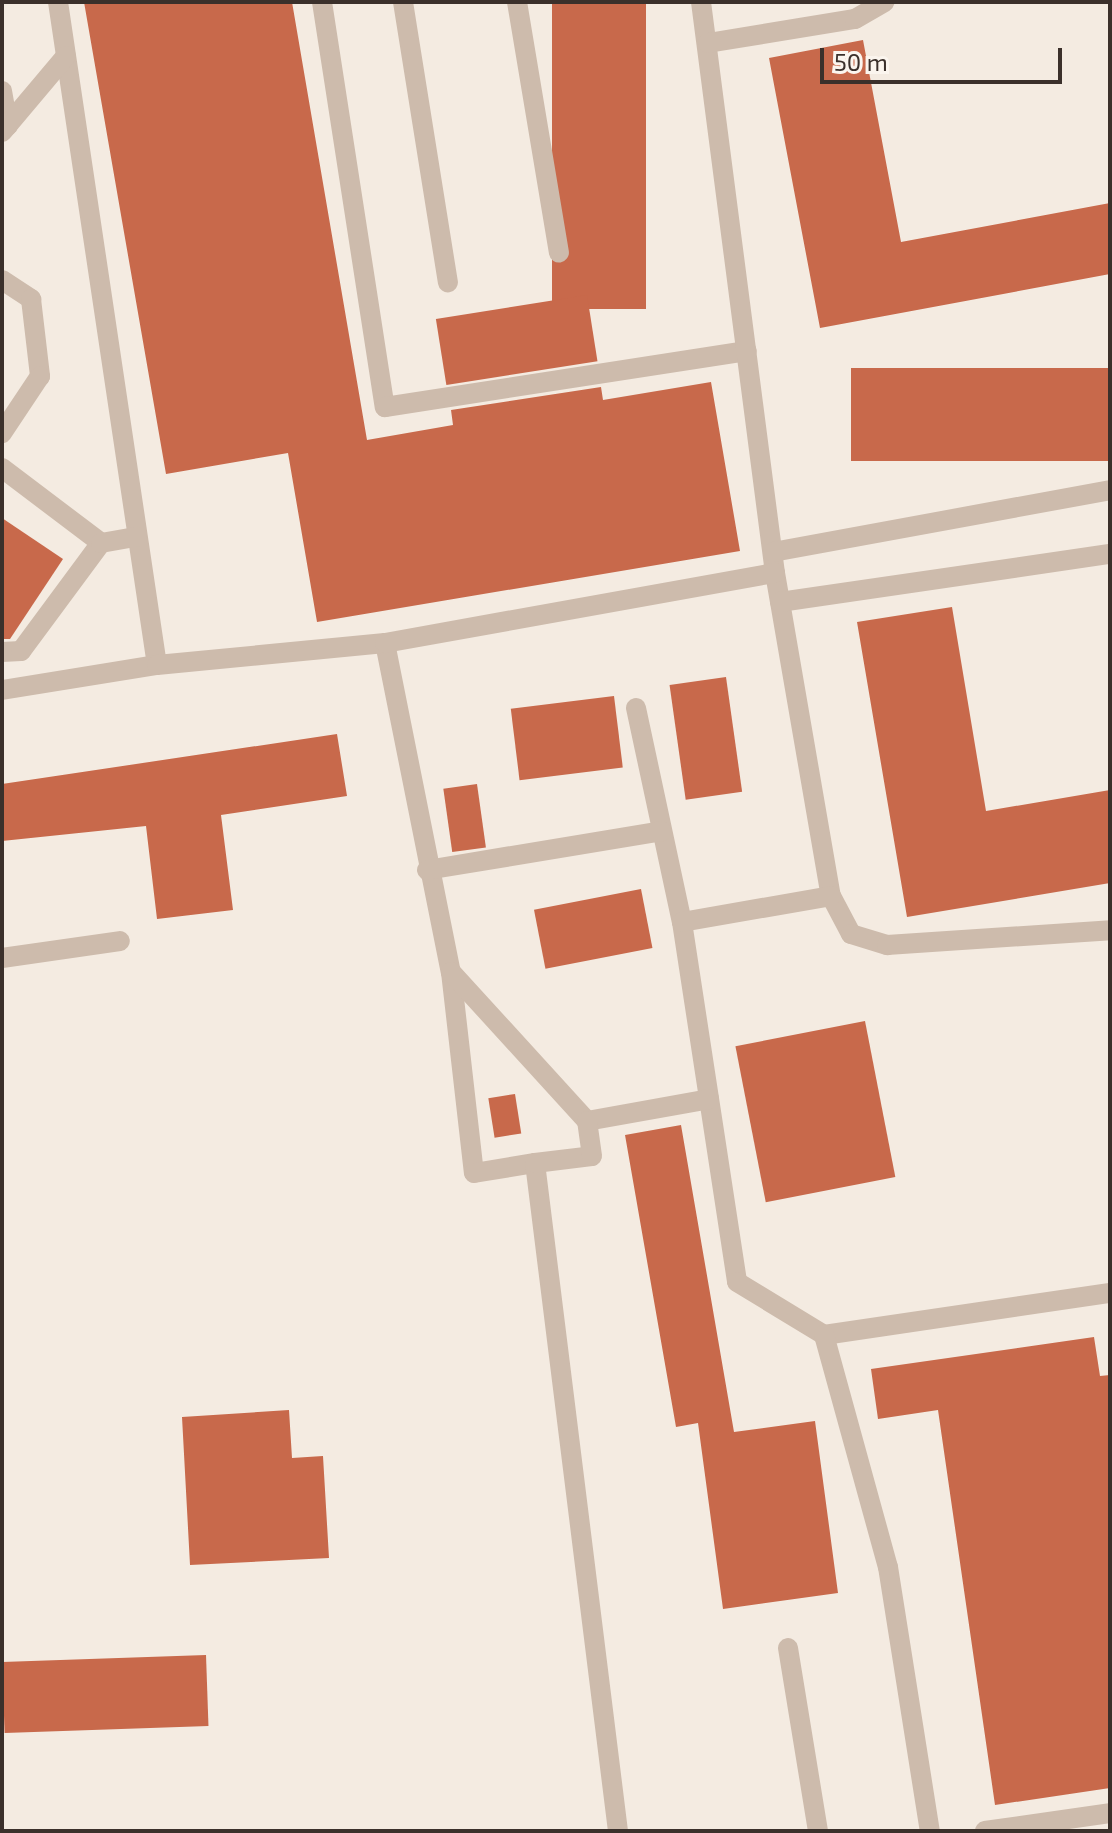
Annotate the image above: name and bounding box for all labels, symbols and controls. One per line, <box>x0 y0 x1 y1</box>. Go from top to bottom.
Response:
scale bar <box>824 32 1066 82</box>
text: 50 m <box>834 47 888 76</box>

